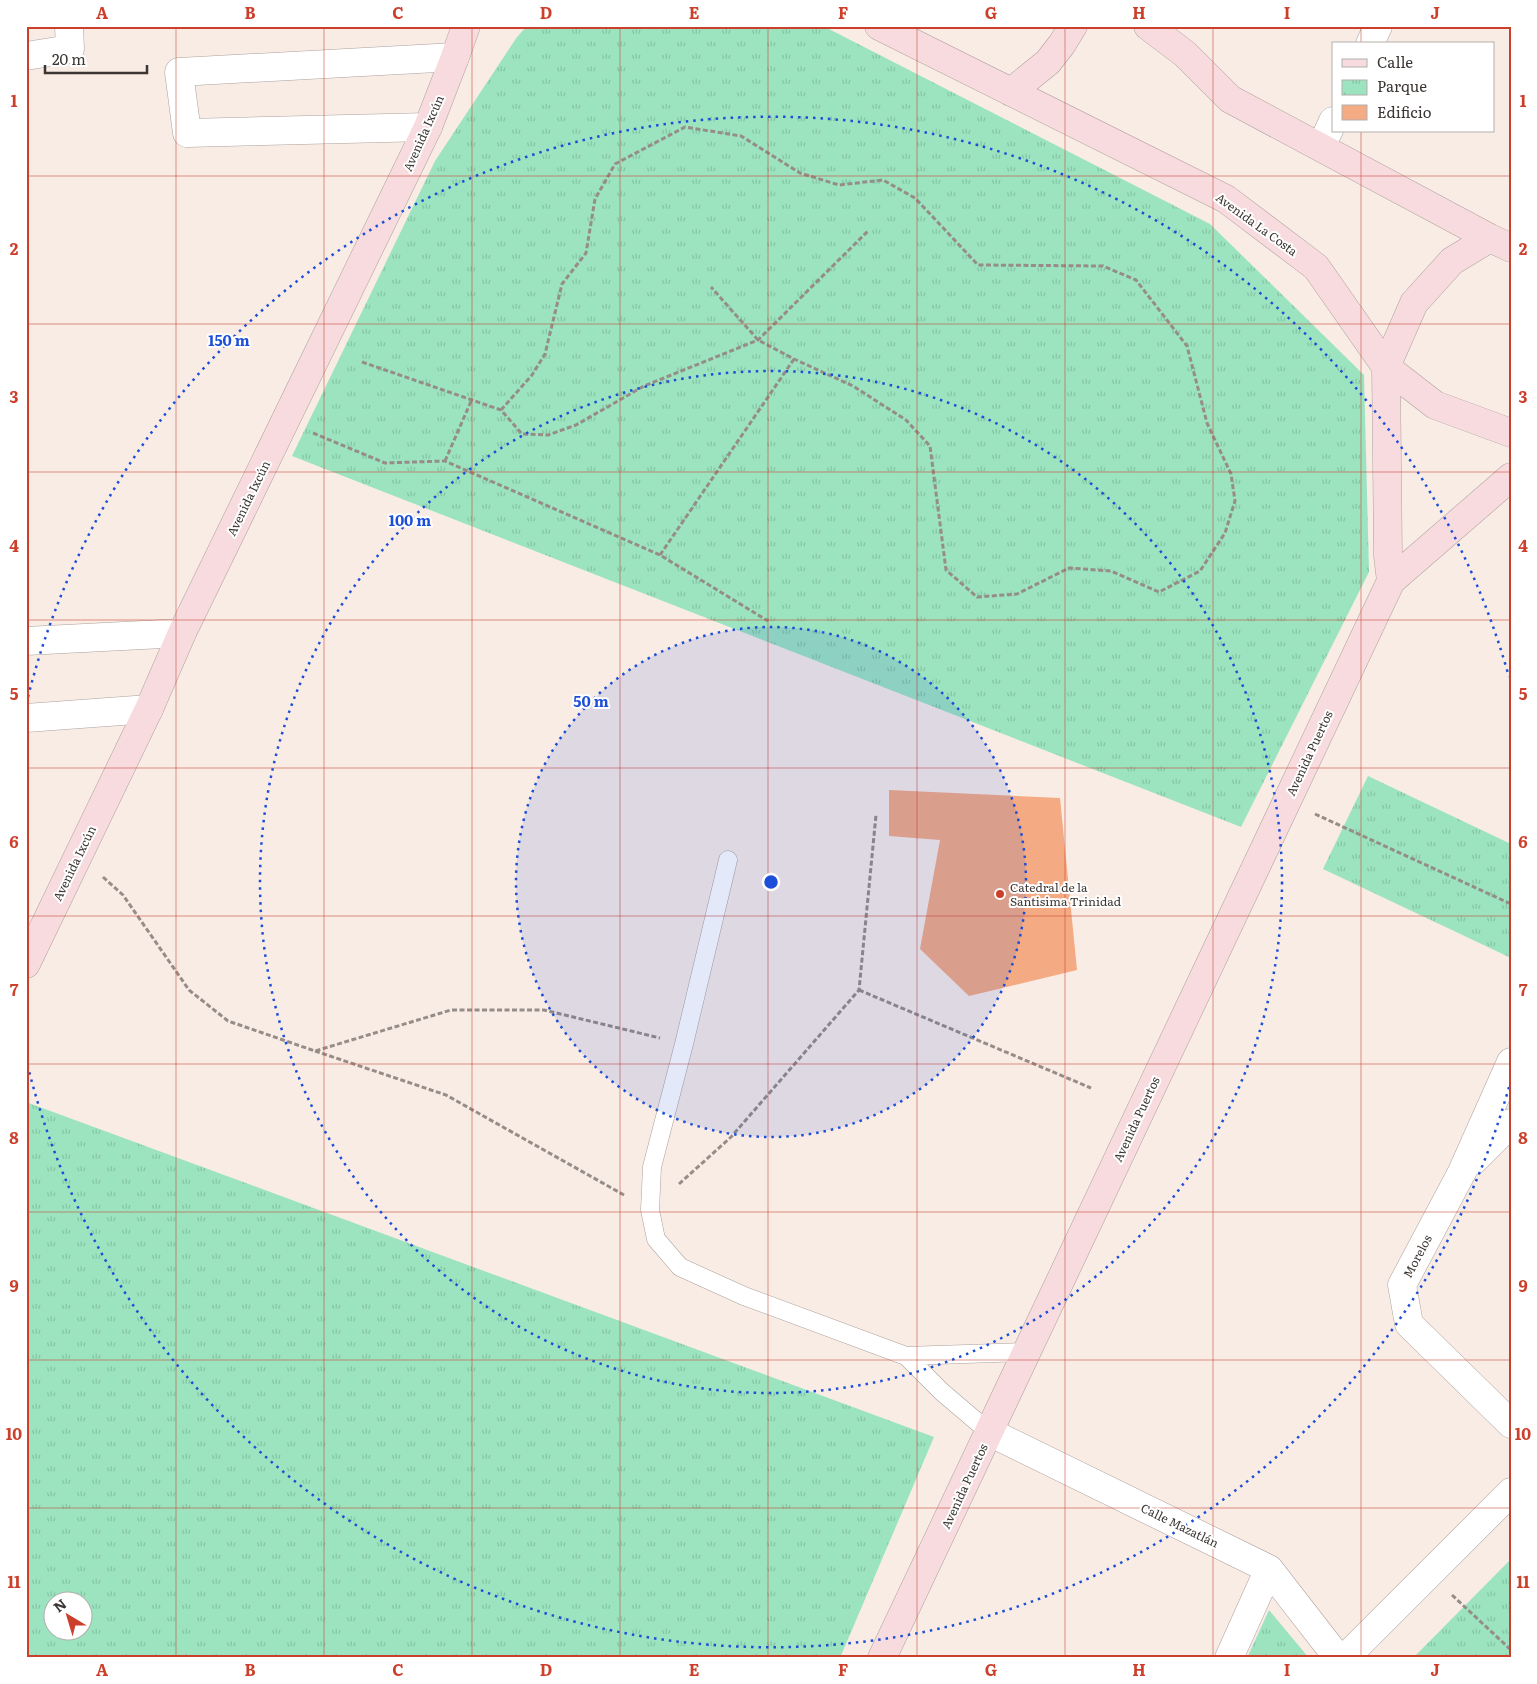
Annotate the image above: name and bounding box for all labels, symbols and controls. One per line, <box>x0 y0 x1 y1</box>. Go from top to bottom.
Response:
text: A <box>96 0 108 24</box>
text: B <box>244 0 256 24</box>
text: C <box>392 0 404 24</box>
text: D <box>540 0 552 24</box>
text: E <box>689 0 700 24</box>
text: F <box>838 0 848 24</box>
text: G <box>985 0 997 24</box>
text: H <box>1132 0 1146 24</box>
text: I <box>1284 0 1290 24</box>
text: J <box>1430 0 1440 24</box>
scale bar <box>45 42 148 74</box>
legend <box>1332 42 1494 132</box>
text: 20 m <box>52 47 86 70</box>
text: Calle <box>1377 50 1413 73</box>
text: Parque <box>1377 74 1427 97</box>
text: 1 <box>11 88 18 112</box>
text: 1 <box>1520 88 1527 112</box>
street label: Avenida Ixcún <box>398 92 448 174</box>
text: Edificio <box>1377 100 1432 123</box>
street label: Avenida La Costa <box>1212 188 1302 260</box>
text: 2 <box>10 236 19 260</box>
text: 2 <box>1519 236 1528 260</box>
text: 150 m <box>208 328 250 351</box>
text: 3 <box>10 384 19 408</box>
text: 3 <box>1519 384 1528 408</box>
street label: Avenida Ixcún <box>222 457 274 539</box>
text: 100 m <box>389 508 431 531</box>
text: 4 <box>9 533 19 557</box>
text: 4 <box>1518 533 1528 557</box>
text: 5 <box>10 681 19 705</box>
text: 5 <box>1519 681 1528 705</box>
text: 50 m <box>573 689 609 712</box>
street label: Avenida Puertos <box>1281 707 1337 799</box>
street label: Avenida Ixcún <box>48 822 100 904</box>
text: 6 <box>9 829 19 853</box>
text: 6 <box>1518 829 1528 853</box>
centre of rings <box>762 873 780 891</box>
place label: Catedral de la Santisima Trinidad <box>1010 878 1122 910</box>
marker: Catedral de la Santisima Trinidad <box>994 888 1006 900</box>
text: 7 <box>10 977 19 1001</box>
text: 7 <box>1519 977 1528 1001</box>
street label: Avenida Puertos <box>1108 1073 1164 1165</box>
text: 8 <box>9 1125 19 1149</box>
text: 8 <box>1518 1125 1528 1149</box>
street label: Morelos <box>1398 1231 1436 1281</box>
text: 9 <box>9 1273 19 1297</box>
text: 9 <box>1518 1273 1528 1297</box>
text: 10 <box>6 1421 22 1445</box>
text: 10 <box>1515 1421 1531 1445</box>
street label: Avenida Puertos <box>936 1440 992 1532</box>
street label: Calle Mazatlán <box>1138 1498 1222 1552</box>
text: 11 <box>7 1569 21 1593</box>
text: 11 <box>1516 1569 1530 1593</box>
north arrow <box>42 1592 92 1642</box>
text: N <box>49 1593 70 1616</box>
text: A <box>96 1657 108 1681</box>
text: B <box>244 1657 256 1681</box>
text: C <box>392 1657 404 1681</box>
text: D <box>540 1657 552 1681</box>
text: E <box>689 1657 700 1681</box>
text: F <box>838 1657 848 1681</box>
text: G <box>985 1657 997 1681</box>
text: H <box>1132 1657 1146 1681</box>
text: I <box>1284 1657 1290 1681</box>
text: J <box>1430 1657 1440 1681</box>

